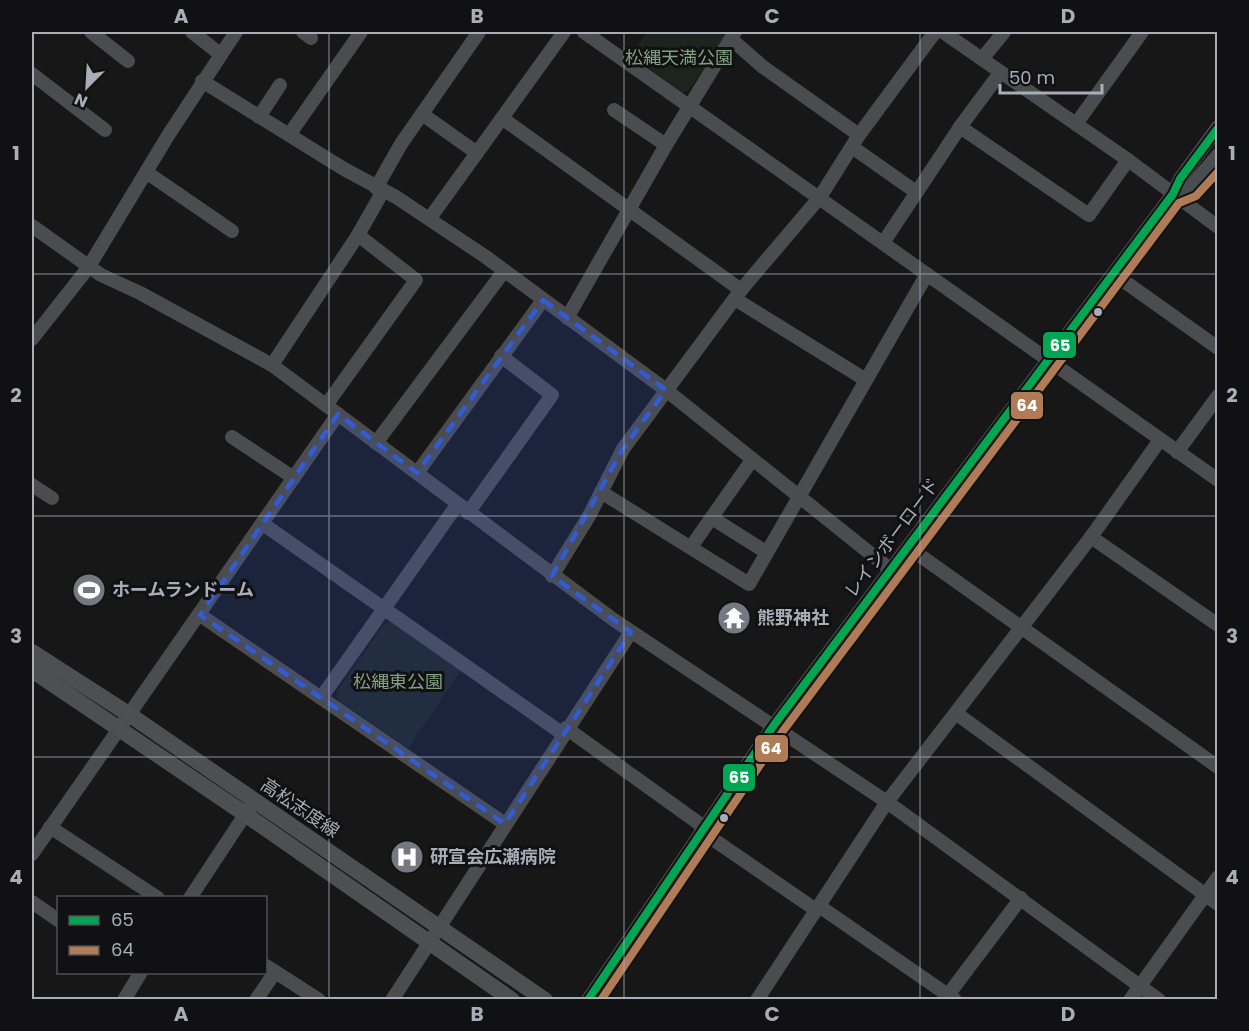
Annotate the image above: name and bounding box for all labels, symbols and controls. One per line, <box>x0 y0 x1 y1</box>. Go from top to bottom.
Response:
text: A <box>174 2 189 30</box>
text: B <box>470 2 484 30</box>
text: C <box>764 2 780 30</box>
text: D <box>1061 2 1075 30</box>
park label: 松縄天満公園 <box>625 45 733 70</box>
north arrow <box>57 57 117 117</box>
scale bar <box>1000 57 1102 95</box>
text: 50 m <box>1009 65 1055 90</box>
text: N <box>71 87 91 113</box>
text: 1 <box>12 139 20 167</box>
text: 1 <box>1228 139 1236 167</box>
unlabelled marker <box>1092 306 1104 318</box>
line badge: 65 <box>1042 331 1077 359</box>
text: 65 <box>1050 334 1070 357</box>
text: 2 <box>10 381 22 409</box>
text: 2 <box>1226 381 1238 409</box>
line badge: 64 <box>1010 391 1044 420</box>
text: 64 <box>1016 394 1038 417</box>
street label: レインボーロード <box>838 473 945 603</box>
sports icon: ホームランドーム <box>71 572 107 608</box>
place label: ホームランドーム <box>112 577 254 602</box>
temple icon: 熊野神社 <box>716 600 752 636</box>
place label: 熊野神社 <box>757 605 829 630</box>
text: 3 <box>10 622 22 650</box>
text: 3 <box>1226 622 1238 650</box>
park label: 松縄東公園 <box>353 669 443 694</box>
line badge: 64 <box>754 734 789 763</box>
text: 64 <box>760 737 782 760</box>
line badge: 65 <box>722 763 756 792</box>
text: 65 <box>729 766 749 789</box>
street label: 高松志度線 <box>256 772 345 843</box>
unlabelled marker <box>718 812 730 824</box>
hospital icon: 研宣会広瀬病院 <box>389 839 425 875</box>
place label: 研宣会広瀬病院 <box>430 844 556 869</box>
text: 4 <box>9 863 23 891</box>
text: 4 <box>1225 863 1239 891</box>
legend <box>57 896 267 974</box>
text: 65 <box>111 907 134 932</box>
text: 64 <box>111 937 134 962</box>
text: A <box>174 1000 189 1028</box>
text: B <box>470 1000 484 1028</box>
text: C <box>764 1000 780 1028</box>
text: D <box>1061 1000 1075 1028</box>

